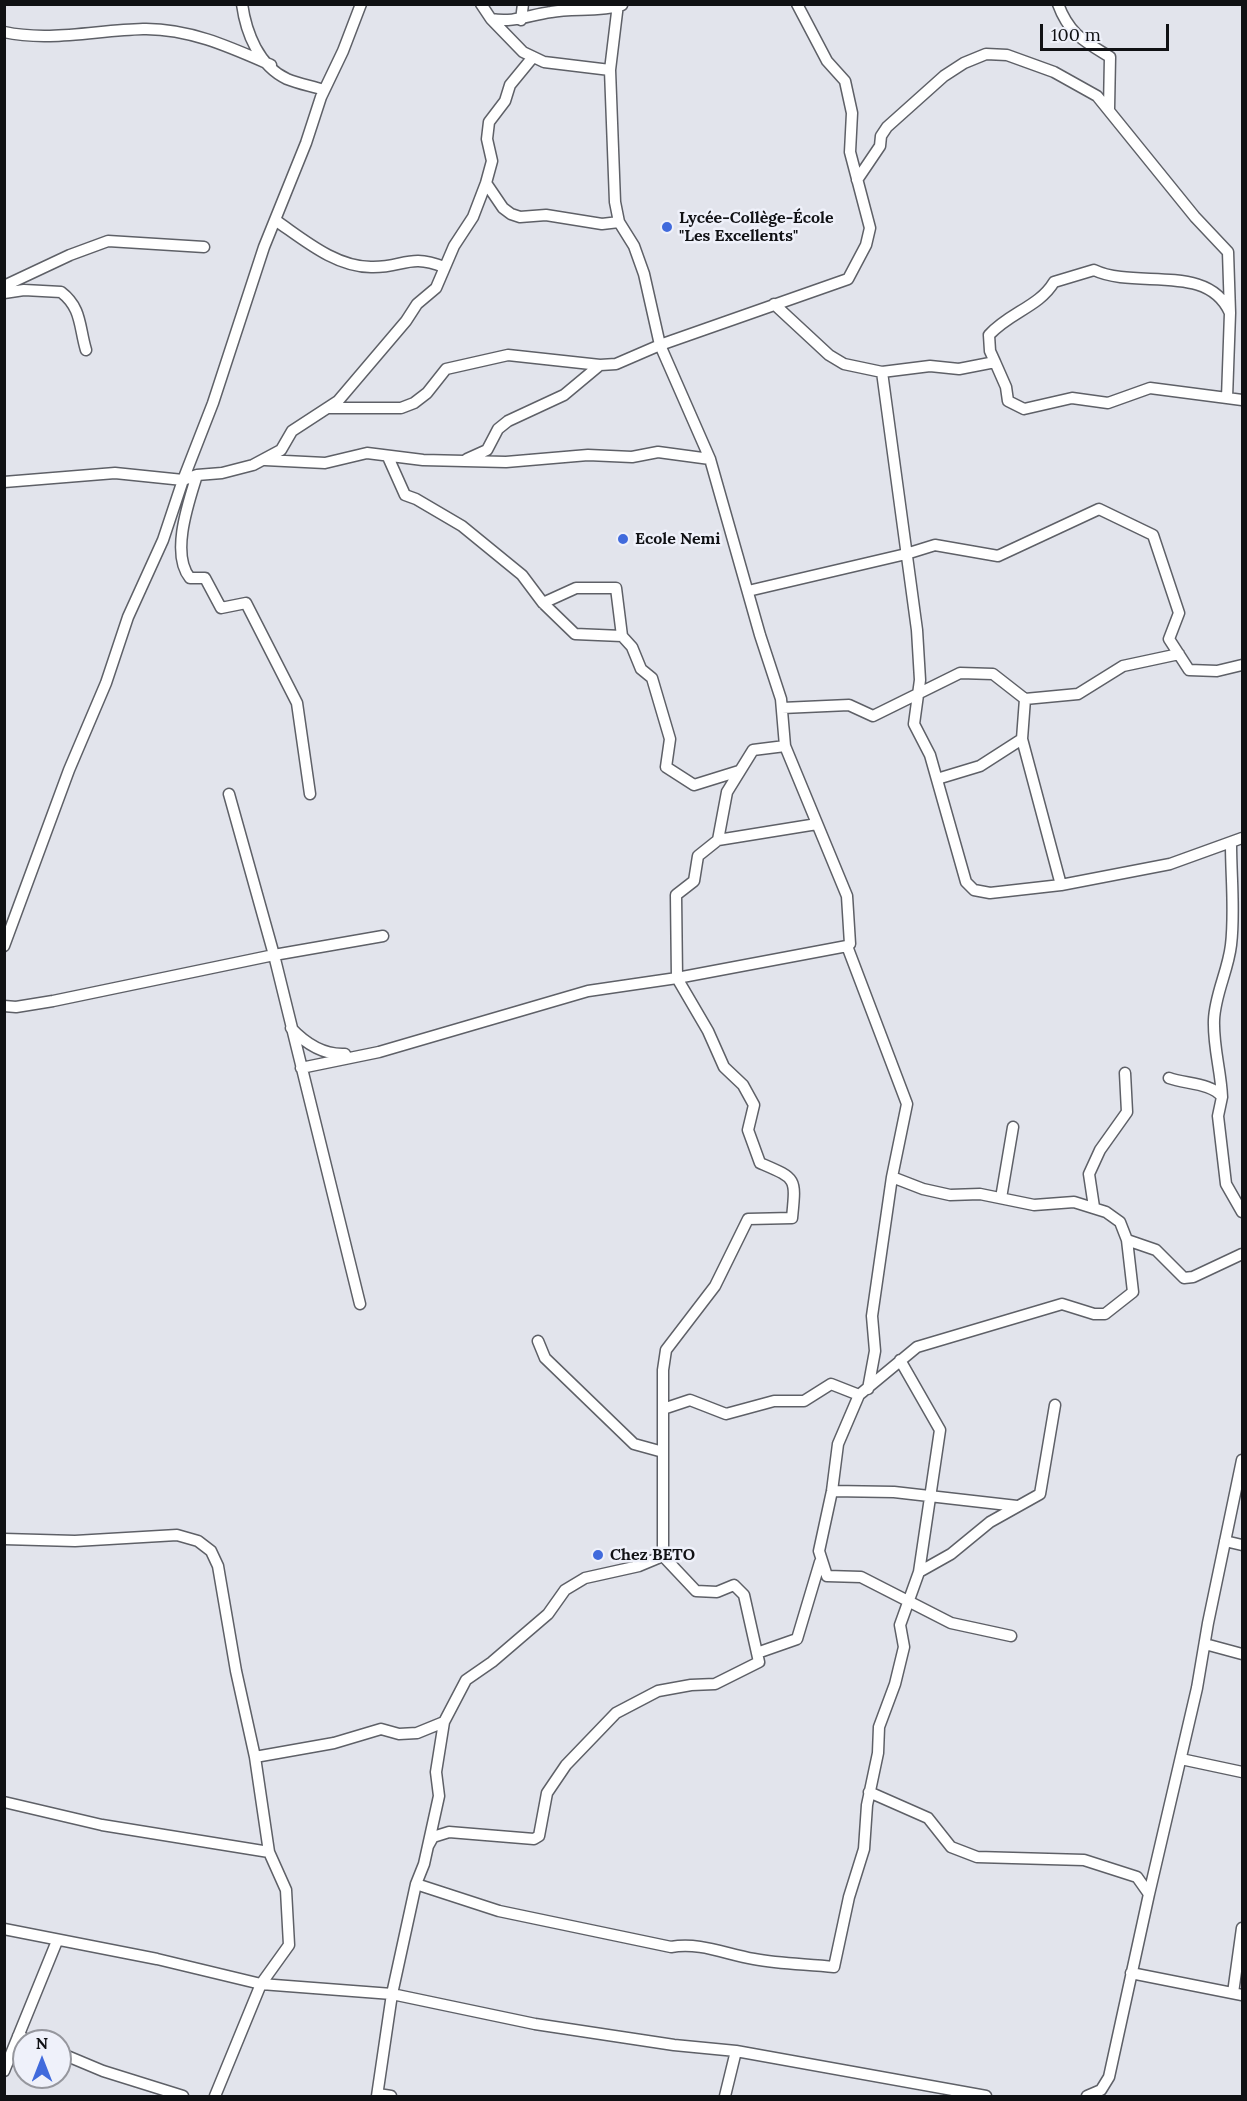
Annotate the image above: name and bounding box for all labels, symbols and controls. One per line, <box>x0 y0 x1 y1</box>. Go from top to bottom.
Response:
scale bar <box>1043 12 1172 50</box>
text: 100 m <box>1051 23 1101 46</box>
place label: Lycée-Collège-École "Les Excellents" <box>679 208 834 246</box>
marker: Lycée-Collège-École "Les Excellents" <box>660 220 674 234</box>
place label: Ecole Nemi <box>635 529 721 549</box>
marker: Ecole Nemi <box>616 532 630 546</box>
place label: Chez BETO <box>610 1545 695 1565</box>
marker: Chez BETO <box>591 1548 605 1562</box>
north arrow <box>12 2029 72 2089</box>
text: N <box>36 2033 48 2053</box>

